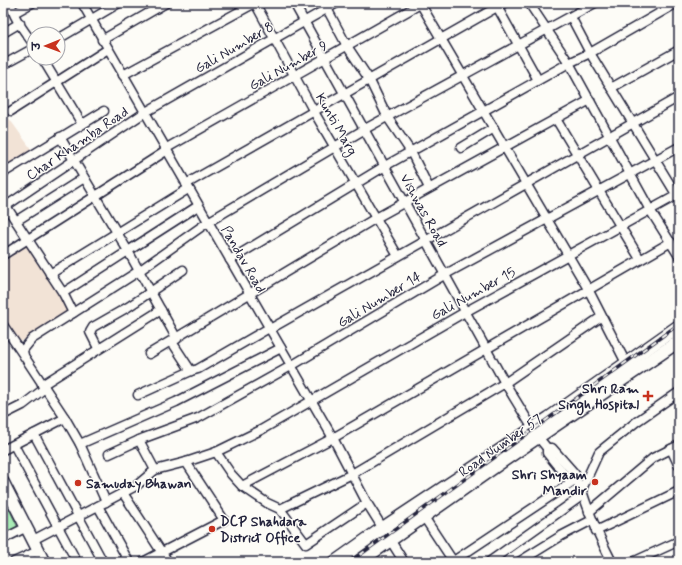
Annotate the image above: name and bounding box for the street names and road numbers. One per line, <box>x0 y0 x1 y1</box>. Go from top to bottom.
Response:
street label: Gali Number 8 <box>192 18 277 78</box>
street label: Gali Number 9 <box>246 37 331 95</box>
street label: Kunti Marg <box>310 90 361 159</box>
street label: Char Khamba Road <box>23 103 132 185</box>
street label: Vishwas Road <box>396 171 451 250</box>
street label: Pandav Road <box>217 222 270 297</box>
street label: Gali Number 15 <box>428 263 519 325</box>
street label: Gali Number 14 <box>334 267 425 332</box>
street label: Road Number 57 <box>455 410 546 481</box>

